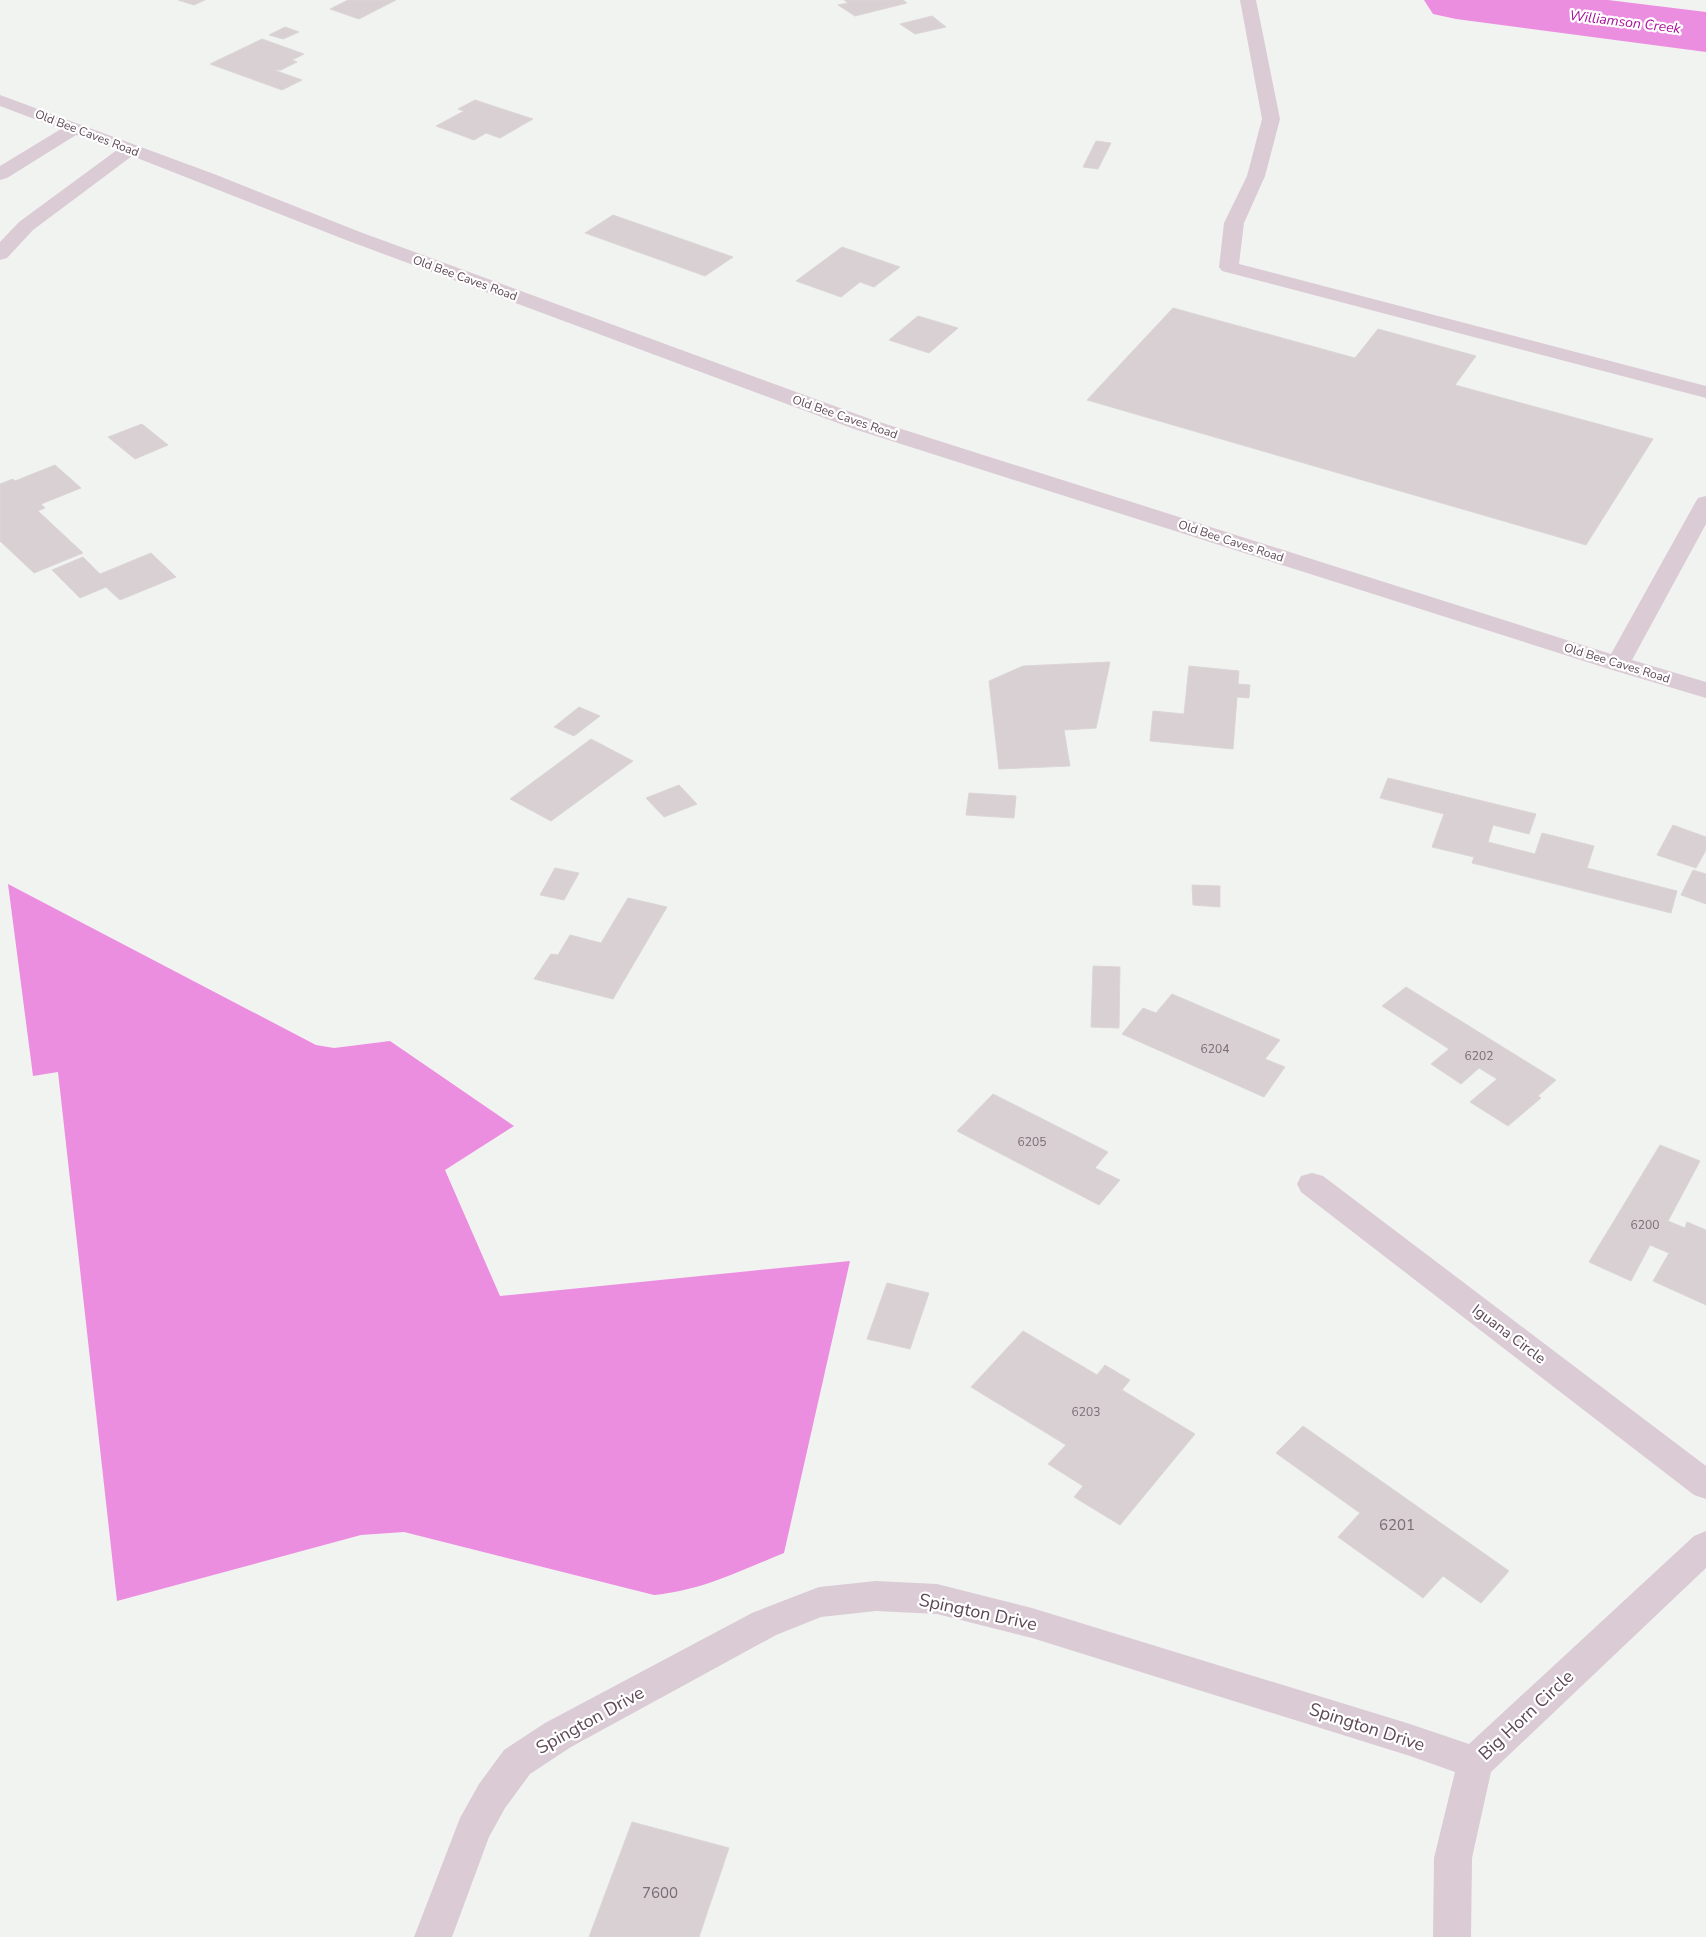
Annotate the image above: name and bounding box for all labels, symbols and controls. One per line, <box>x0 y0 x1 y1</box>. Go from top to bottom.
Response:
water label: Williamson Creek <box>1568 6 1683 38</box>
street label: Old Bee Caves Road <box>33 106 141 160</box>
street label: Old Bee Caves Road <box>410 252 520 304</box>
street label: Old Bee Caves Road <box>790 392 900 442</box>
street label: Old Bee Caves Road <box>1176 516 1286 566</box>
street label: Old Bee Caves Road <box>1562 639 1672 687</box>
house number: 6204 <box>1201 1041 1229 1057</box>
house number: 6202 <box>1465 1048 1493 1064</box>
house number: 6205 <box>1018 1134 1046 1150</box>
house number: 6200 <box>1631 1217 1659 1233</box>
street label: Iguana Circle <box>1468 1300 1550 1368</box>
house number: 6203 <box>1072 1404 1100 1420</box>
house number: 6201 <box>1379 1515 1415 1535</box>
street label: Spington Drive <box>917 1588 1039 1636</box>
street label: Big Horn Circle <box>1473 1665 1579 1765</box>
street label: Spington Drive <box>532 1680 648 1760</box>
street label: Spington Drive <box>1306 1697 1428 1757</box>
house number: 7600 <box>642 1883 678 1903</box>

